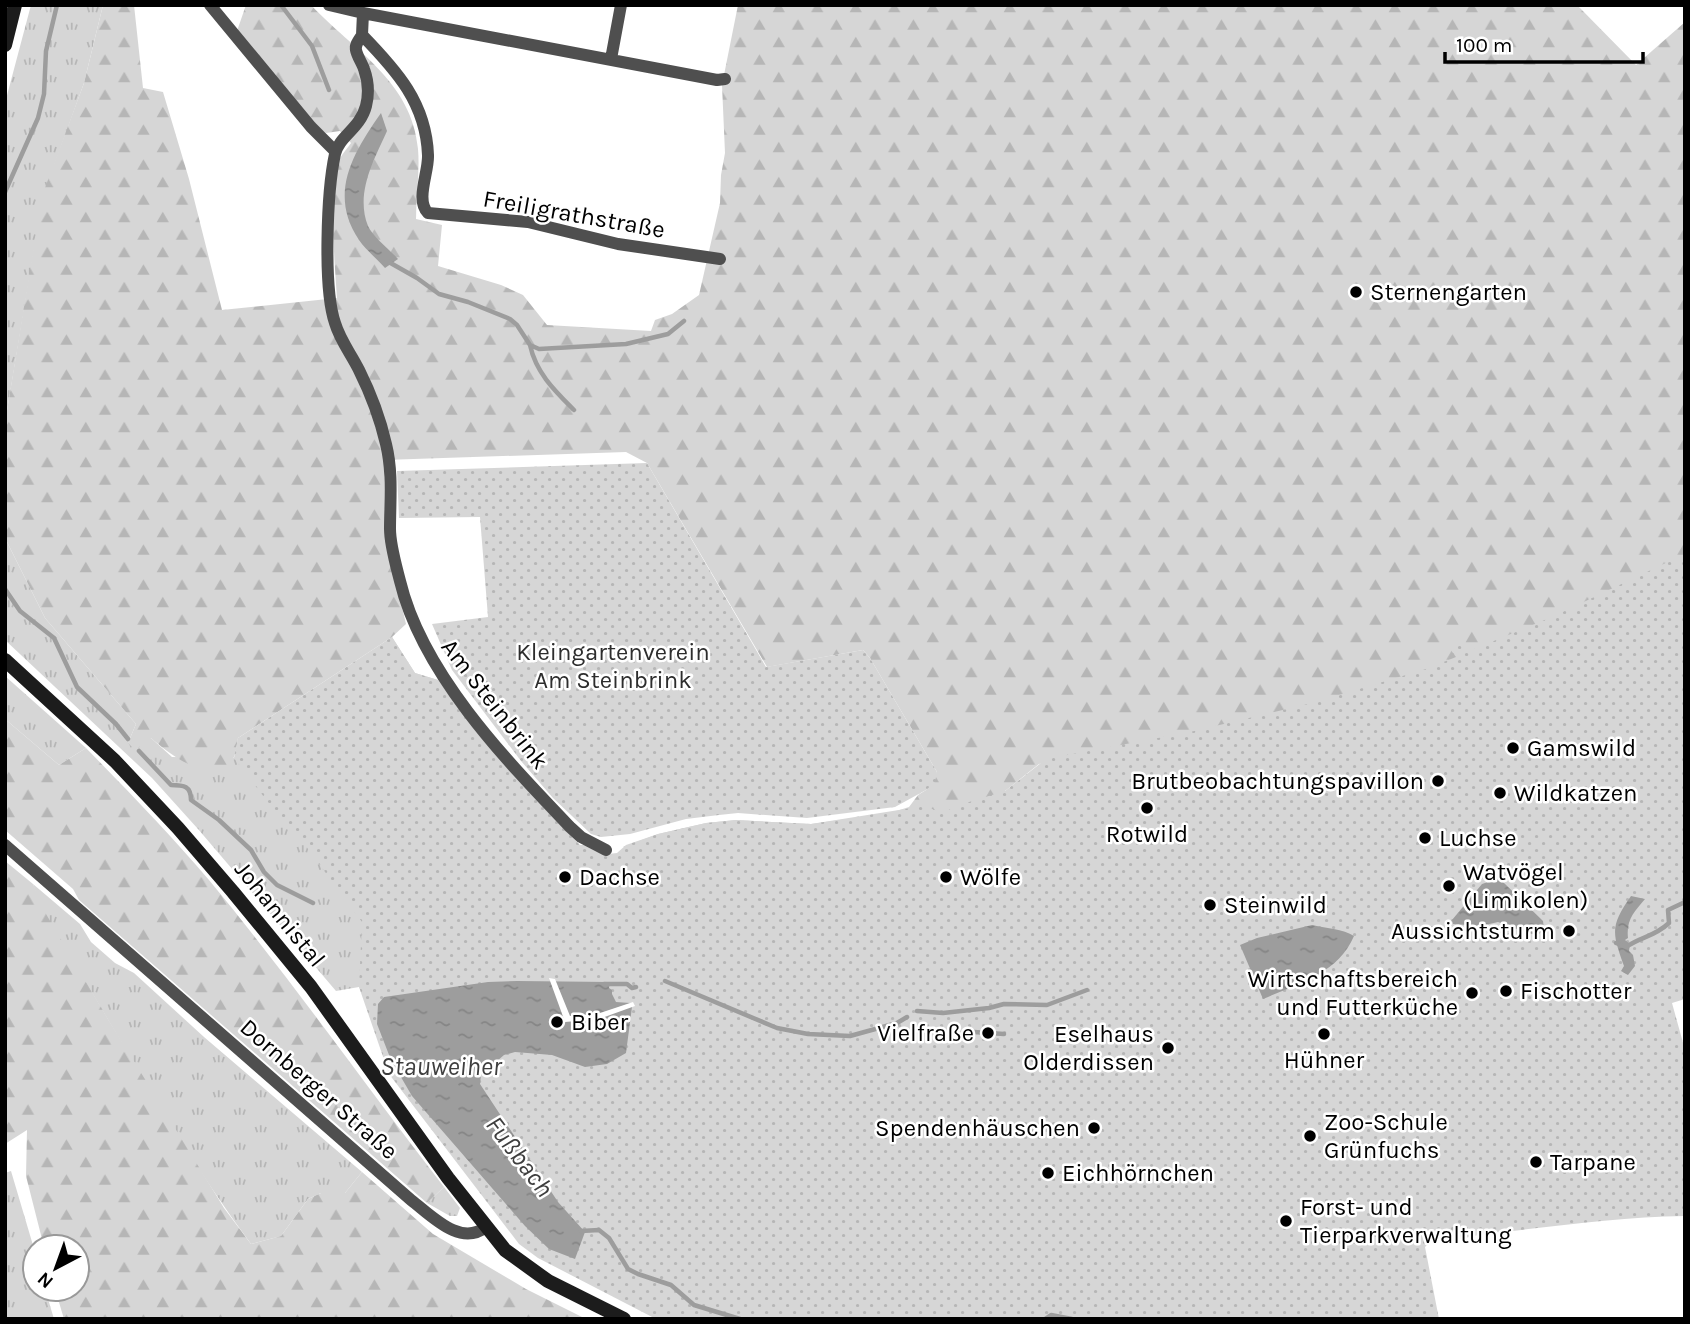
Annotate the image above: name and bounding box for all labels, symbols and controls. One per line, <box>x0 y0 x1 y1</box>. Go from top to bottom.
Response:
scale bar <box>1445 21 1643 65</box>
text: 100 m <box>1456 33 1513 57</box>
street label: Freiligrathstraße <box>481 184 667 244</box>
place label: Sternengarten <box>1370 278 1527 306</box>
marker: Sternengarten <box>1348 284 1364 300</box>
street label: Am Steinbrink <box>435 633 555 775</box>
park label: Kleingartenverein Am Steinbrink <box>516 638 710 694</box>
place label: Gamswild <box>1527 734 1636 762</box>
marker: Gamswild <box>1505 740 1521 756</box>
place label: Brutbeobachtungspavillon <box>1131 767 1424 795</box>
marker: Brutbeobachtungspavillon <box>1430 773 1446 789</box>
place label: Wildkatzen <box>1514 779 1638 807</box>
marker: Wildkatzen <box>1492 785 1508 801</box>
marker: Rotwild <box>1139 800 1155 816</box>
place label: Rotwild <box>1106 820 1188 848</box>
place label: Luchse <box>1439 824 1517 852</box>
marker: Luchse <box>1417 830 1433 846</box>
street label: Johannistal <box>229 855 331 973</box>
place label: Watvögel (Limikolen) <box>1463 858 1588 914</box>
place label: Dachse <box>579 863 660 891</box>
place label: Wölfe <box>960 863 1021 891</box>
marker: Dachse <box>557 869 573 885</box>
marker: Wölfe <box>938 869 954 885</box>
marker: Watvögel (Limikolen) <box>1441 878 1457 894</box>
place label: Steinwild <box>1224 891 1327 919</box>
marker: Steinwild <box>1202 897 1218 913</box>
place label: Aussichtsturm <box>1391 917 1555 945</box>
marker: Aussichtsturm <box>1561 923 1577 939</box>
place label: Wirtschaftsbereich und Futterküche <box>1248 965 1458 1021</box>
place label: Fischotter <box>1520 977 1632 1005</box>
marker: Fischotter <box>1498 983 1514 999</box>
marker: Wirtschaftsbereich und Futterküche <box>1464 985 1480 1001</box>
place label: Biber <box>571 1008 629 1036</box>
street label: Dornberger Straße <box>234 1013 404 1165</box>
marker: Biber <box>549 1014 565 1030</box>
place label: Vielfraße <box>877 1019 974 1047</box>
place label: Eselhaus Olderdissen <box>1023 1020 1154 1076</box>
marker: Vielfraße <box>980 1025 996 1041</box>
marker: Hühner <box>1316 1026 1332 1042</box>
marker: Eselhaus Olderdissen <box>1160 1040 1176 1056</box>
place label: Hühner <box>1284 1046 1365 1074</box>
water label: Stauweiher <box>380 1051 503 1082</box>
place label: Zoo-Schule Grünfuchs <box>1324 1108 1448 1164</box>
water label: Fußbach <box>479 1110 560 1203</box>
place label: Spendenhäuschen <box>875 1114 1080 1142</box>
marker: Spendenhäuschen <box>1086 1120 1102 1136</box>
marker: Zoo-Schule Grünfuchs <box>1302 1128 1318 1144</box>
place label: Tarpane <box>1550 1148 1636 1176</box>
marker: Tarpane <box>1528 1154 1544 1170</box>
place label: Eichhörnchen <box>1062 1159 1214 1187</box>
marker: Eichhörnchen <box>1040 1165 1056 1181</box>
place label: Forst- und Tierparkverwaltung <box>1300 1193 1512 1249</box>
marker: Forst- und Tierparkverwaltung <box>1278 1213 1294 1229</box>
north arrow <box>21 1233 91 1303</box>
text: N <box>33 1267 58 1293</box>

